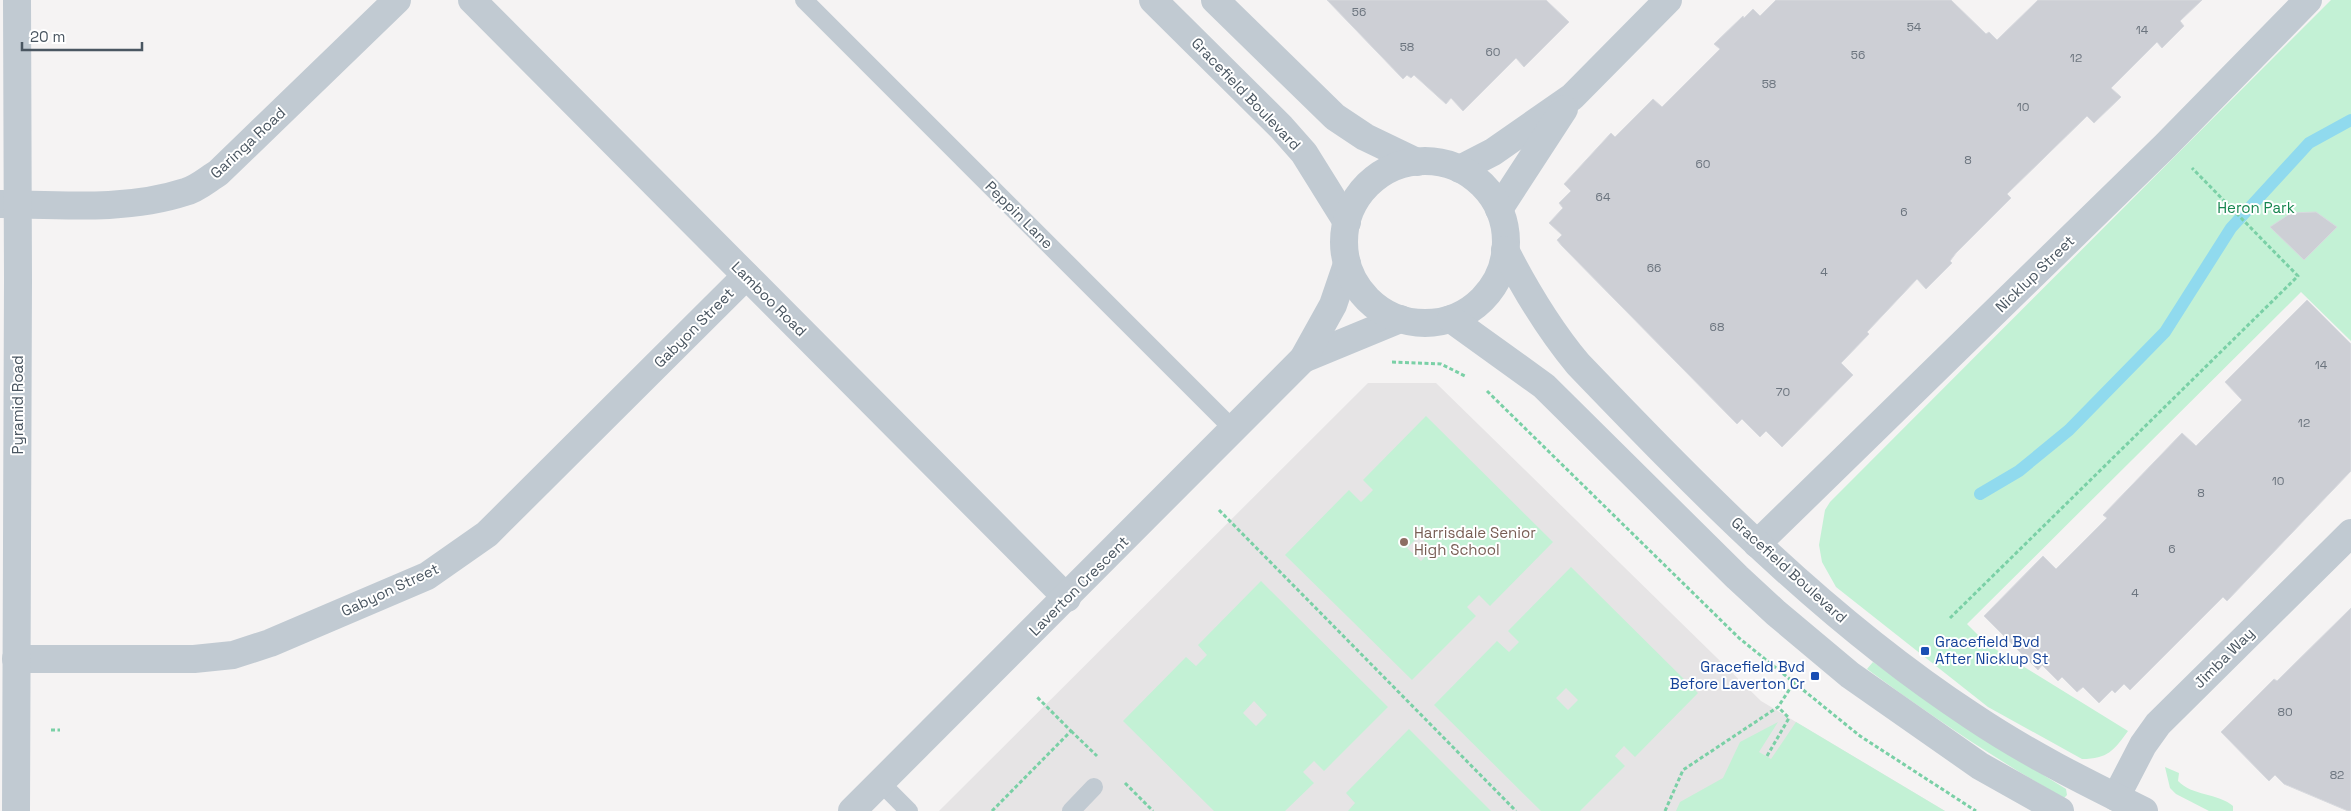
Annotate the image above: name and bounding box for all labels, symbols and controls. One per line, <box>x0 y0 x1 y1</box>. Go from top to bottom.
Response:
house number: 56 <box>1352 4 1366 20</box>
house number: 54 <box>1907 19 1922 35</box>
scale bar <box>22 20 142 52</box>
house number: 14 <box>2136 22 2149 38</box>
text: 20 m <box>30 27 65 46</box>
street label: Gracefield Boulevard <box>1188 33 1305 154</box>
house number: 58 <box>1400 39 1414 55</box>
house number: 60 <box>1485 44 1501 60</box>
house number: 56 <box>1851 47 1865 63</box>
house number: 12 <box>2070 50 2082 66</box>
house number: 58 <box>1762 76 1776 92</box>
house number: 10 <box>2017 99 2029 115</box>
street label: Garinga Road <box>206 103 289 182</box>
house number: 8 <box>1964 152 1972 168</box>
house number: 60 <box>1695 156 1711 172</box>
street label: Peppin Lane <box>981 177 1057 253</box>
house number: 64 <box>1596 189 1611 205</box>
park label: Heron Park <box>2217 198 2295 217</box>
house number: 6 <box>1900 204 1908 220</box>
street label: Nicklup Street <box>1991 231 2078 316</box>
street label: Lamboo Road <box>728 257 811 340</box>
house number: 66 <box>1647 260 1661 276</box>
house number: 4 <box>1820 264 1828 280</box>
street label: Gabyon Street <box>650 284 738 372</box>
house number: 68 <box>1710 319 1724 335</box>
street label: Pyramid Road <box>8 355 27 455</box>
house number: 14 <box>2315 357 2328 373</box>
house number: 70 <box>1776 384 1790 400</box>
house number: 12 <box>2298 415 2310 431</box>
house number: 10 <box>2272 473 2284 489</box>
house number: 8 <box>2197 485 2205 501</box>
street label: Gracefield Boulevard <box>1727 513 1851 627</box>
place label: Harrisdale Senior High School <box>1414 523 1536 559</box>
street label: Laverton Crescent <box>1025 532 1133 639</box>
marker: Harrisdale Senior High School <box>1398 536 1410 548</box>
house number: 6 <box>2168 541 2176 557</box>
street label: Gabyon Street <box>338 559 442 620</box>
house number: 4 <box>2131 585 2139 601</box>
street label: Jimba Way <box>2189 623 2258 692</box>
place label: Gracefield Bvd After Nicklup St <box>1935 632 2049 668</box>
marker: Gracefield Bvd After Nicklup St <box>1919 645 1931 657</box>
place label: Gracefield Bvd Before Laverton Cr <box>1670 657 1805 693</box>
marker: Gracefield Bvd Before Laverton Cr <box>1809 670 1821 682</box>
house number: 80 <box>2277 704 2293 720</box>
house number: 82 <box>2330 767 2344 783</box>

